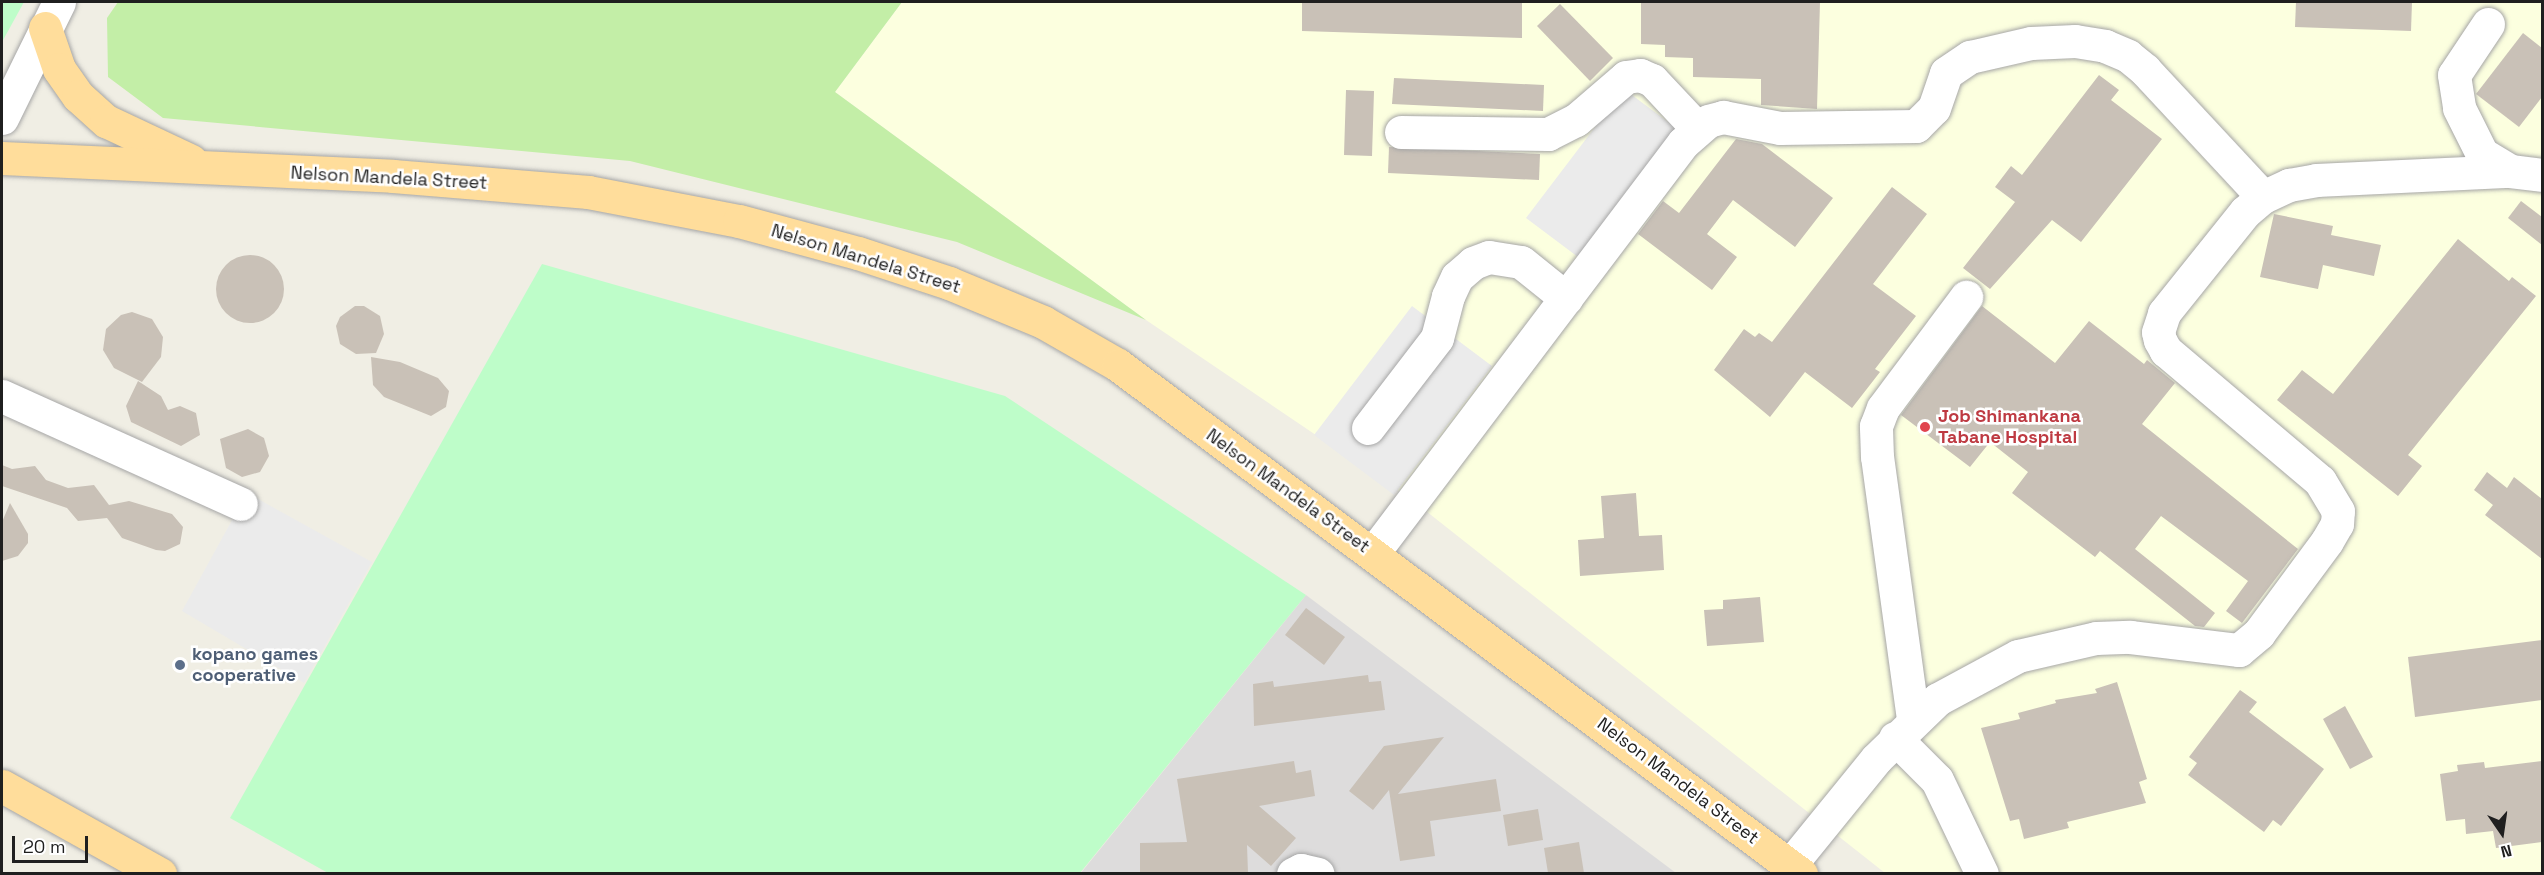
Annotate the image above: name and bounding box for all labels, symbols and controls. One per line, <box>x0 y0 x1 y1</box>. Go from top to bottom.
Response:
street label: Nelson Mandela Street <box>290 162 488 194</box>
street label: Nelson Mandela Street <box>769 220 963 298</box>
place label: Job Shimankana Tabane Hospital <box>1938 406 2081 448</box>
marker: Job Shimankana Tabane Hospital <box>1916 418 1934 436</box>
street label: Nelson Mandela Street <box>1202 424 1374 558</box>
place label: kopano games cooperative <box>192 644 318 686</box>
marker: kopano games cooperative <box>173 658 187 672</box>
street label: Nelson Mandela Street <box>1593 713 1763 849</box>
north arrow <box>2472 803 2532 863</box>
scale bar <box>15 824 92 862</box>
text: 20 m <box>23 835 66 858</box>
text: N <box>2499 840 2514 862</box>

